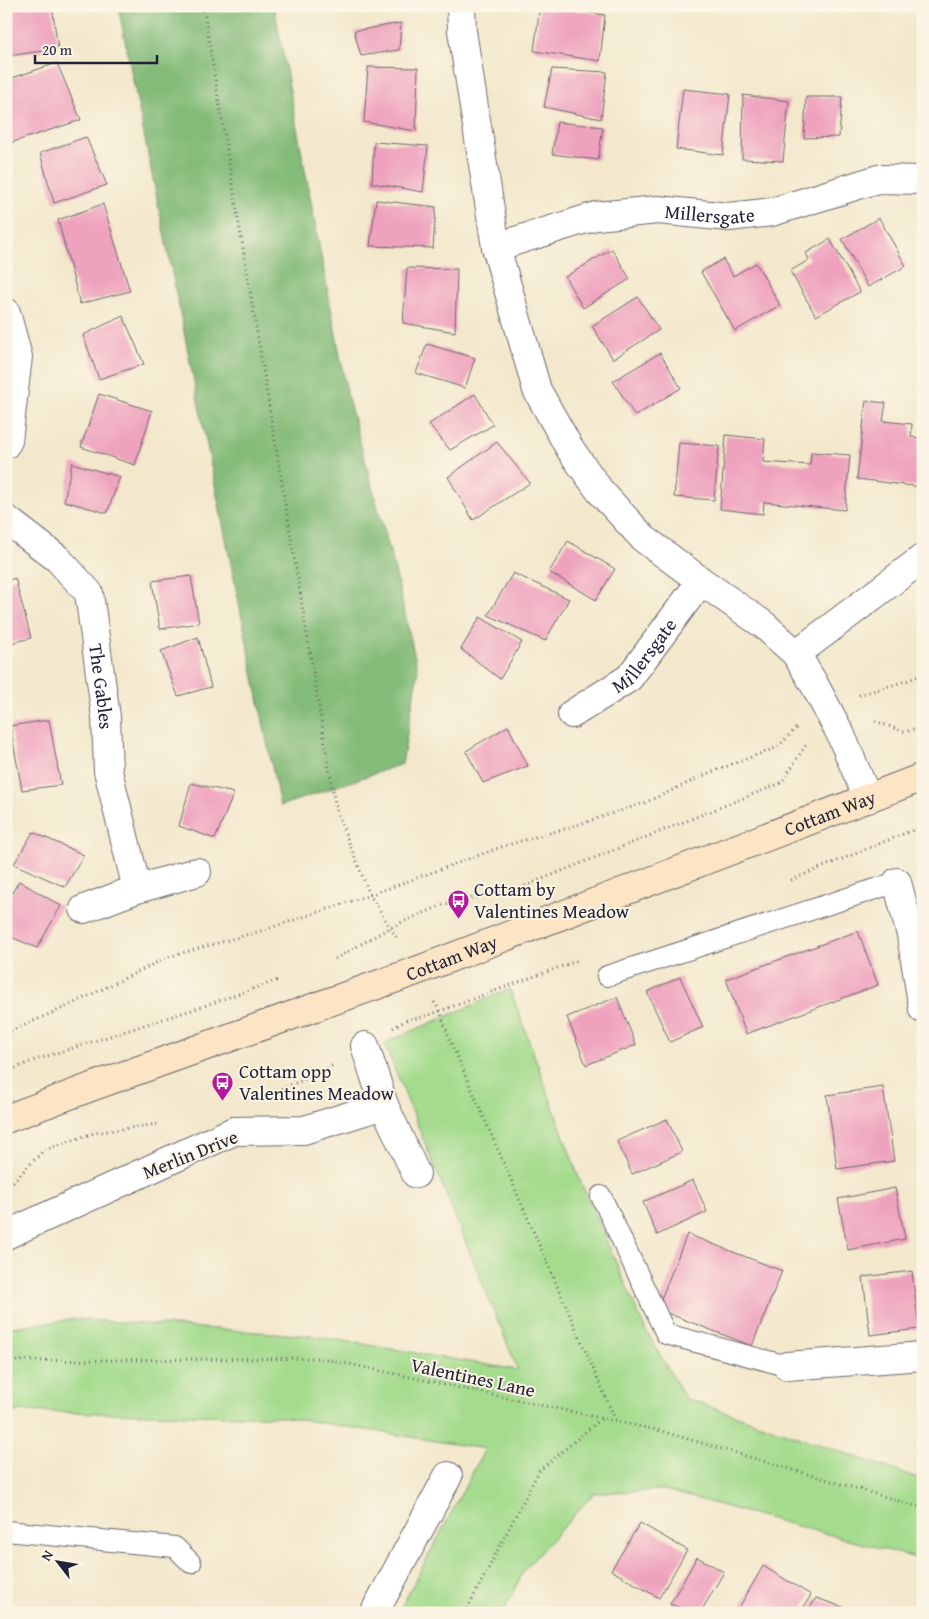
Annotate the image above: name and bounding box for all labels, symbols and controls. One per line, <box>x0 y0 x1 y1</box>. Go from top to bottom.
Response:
scale bar <box>35 32 158 64</box>
text: 20 m <box>42 39 73 60</box>
street label: Millersgate <box>664 197 756 231</box>
street label: Millersgate <box>606 612 683 700</box>
street label: The Gables <box>82 642 120 730</box>
street label: Cottam Way <box>780 782 880 843</box>
place label: Cottam by Valentines Meadow <box>474 875 630 925</box>
bus stop icon: Cottam by Valentines Meadow <box>446 888 470 919</box>
street label: Cottam Way <box>402 927 502 988</box>
place label: Cottam opp Valentines Meadow <box>239 1057 395 1107</box>
bus stop icon: Cottam opp Valentines Meadow <box>211 1070 235 1101</box>
street label: Merlin Drive <box>138 1122 242 1186</box>
street label: Valentines Lane <box>408 1350 538 1404</box>
north arrow <box>32 1536 82 1586</box>
text: N <box>36 1546 58 1564</box>

